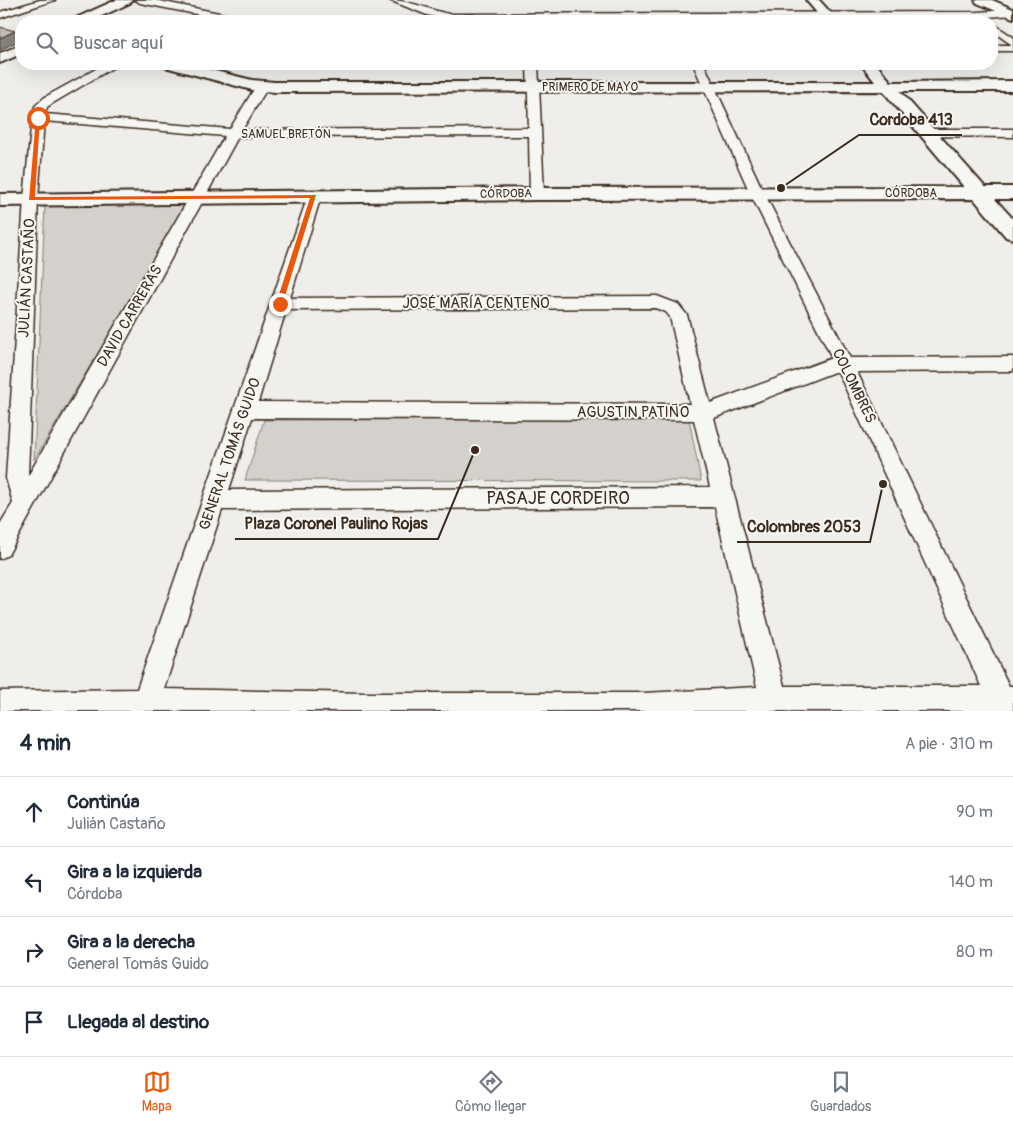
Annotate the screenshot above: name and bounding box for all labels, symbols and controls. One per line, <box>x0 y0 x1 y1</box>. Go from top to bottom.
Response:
search box <box>15 15 998 70</box>
icon: search <box>33 29 61 57</box>
text: Buscar aquí <box>73 31 164 55</box>
street label: PRIMERO DE MAYO <box>542 80 639 95</box>
callout: Cordoba 413 <box>859 104 962 135</box>
route start <box>27 107 50 130</box>
text: Cordoba 413 <box>869 110 953 130</box>
street label: SAMUEL BRETÓN <box>241 126 331 142</box>
street label: CÓRDOBA <box>480 185 532 202</box>
street label: CÓRDOBA <box>885 185 937 201</box>
street label: JULIÁN CASTAÑO <box>14 218 40 338</box>
street label: DAVID CARRERAS <box>93 262 167 370</box>
route end <box>269 293 292 316</box>
street label: JOSÉ MARÍA CENTENO <box>402 294 550 313</box>
street label: COLOMBRES <box>828 346 880 426</box>
street label: GENERAL TOMÁS GUIDO <box>195 375 265 533</box>
street label: AGUSTIN PATIÑO <box>577 403 689 422</box>
street label: PASAJE CORDEIRO <box>486 487 630 510</box>
callout: Plaza Coronel Paulino Rojas <box>235 508 438 539</box>
callout: Colombres 2053 <box>737 511 870 542</box>
text: Plaza Coronel Paulino Rojas <box>244 514 428 534</box>
text: Colombres 2053 <box>747 517 861 537</box>
text: 4 min <box>20 730 71 757</box>
text: A pie · 310 m <box>905 734 993 754</box>
text: Continúa <box>67 790 140 814</box>
icon: ahead <box>20 798 48 826</box>
text: 90 m <box>956 802 993 822</box>
text: Julián Castaño <box>67 814 166 834</box>
text: Gira a la izquierda <box>67 860 202 884</box>
icon: left <box>20 868 48 896</box>
text: 140 m <box>949 872 993 892</box>
text: Córdoba <box>67 884 122 904</box>
text: Gira a la derecha <box>67 930 195 954</box>
icon: right <box>20 938 48 966</box>
text: 80 m <box>956 942 993 962</box>
text: General Tomás Guido <box>67 954 209 974</box>
icon: arrive <box>20 1008 48 1036</box>
text: Llegada al destino <box>67 1010 209 1034</box>
tab: Mapa <box>142 1068 171 1115</box>
tab: Cómo llegar <box>455 1068 526 1115</box>
tab: Guardados <box>810 1068 871 1115</box>

